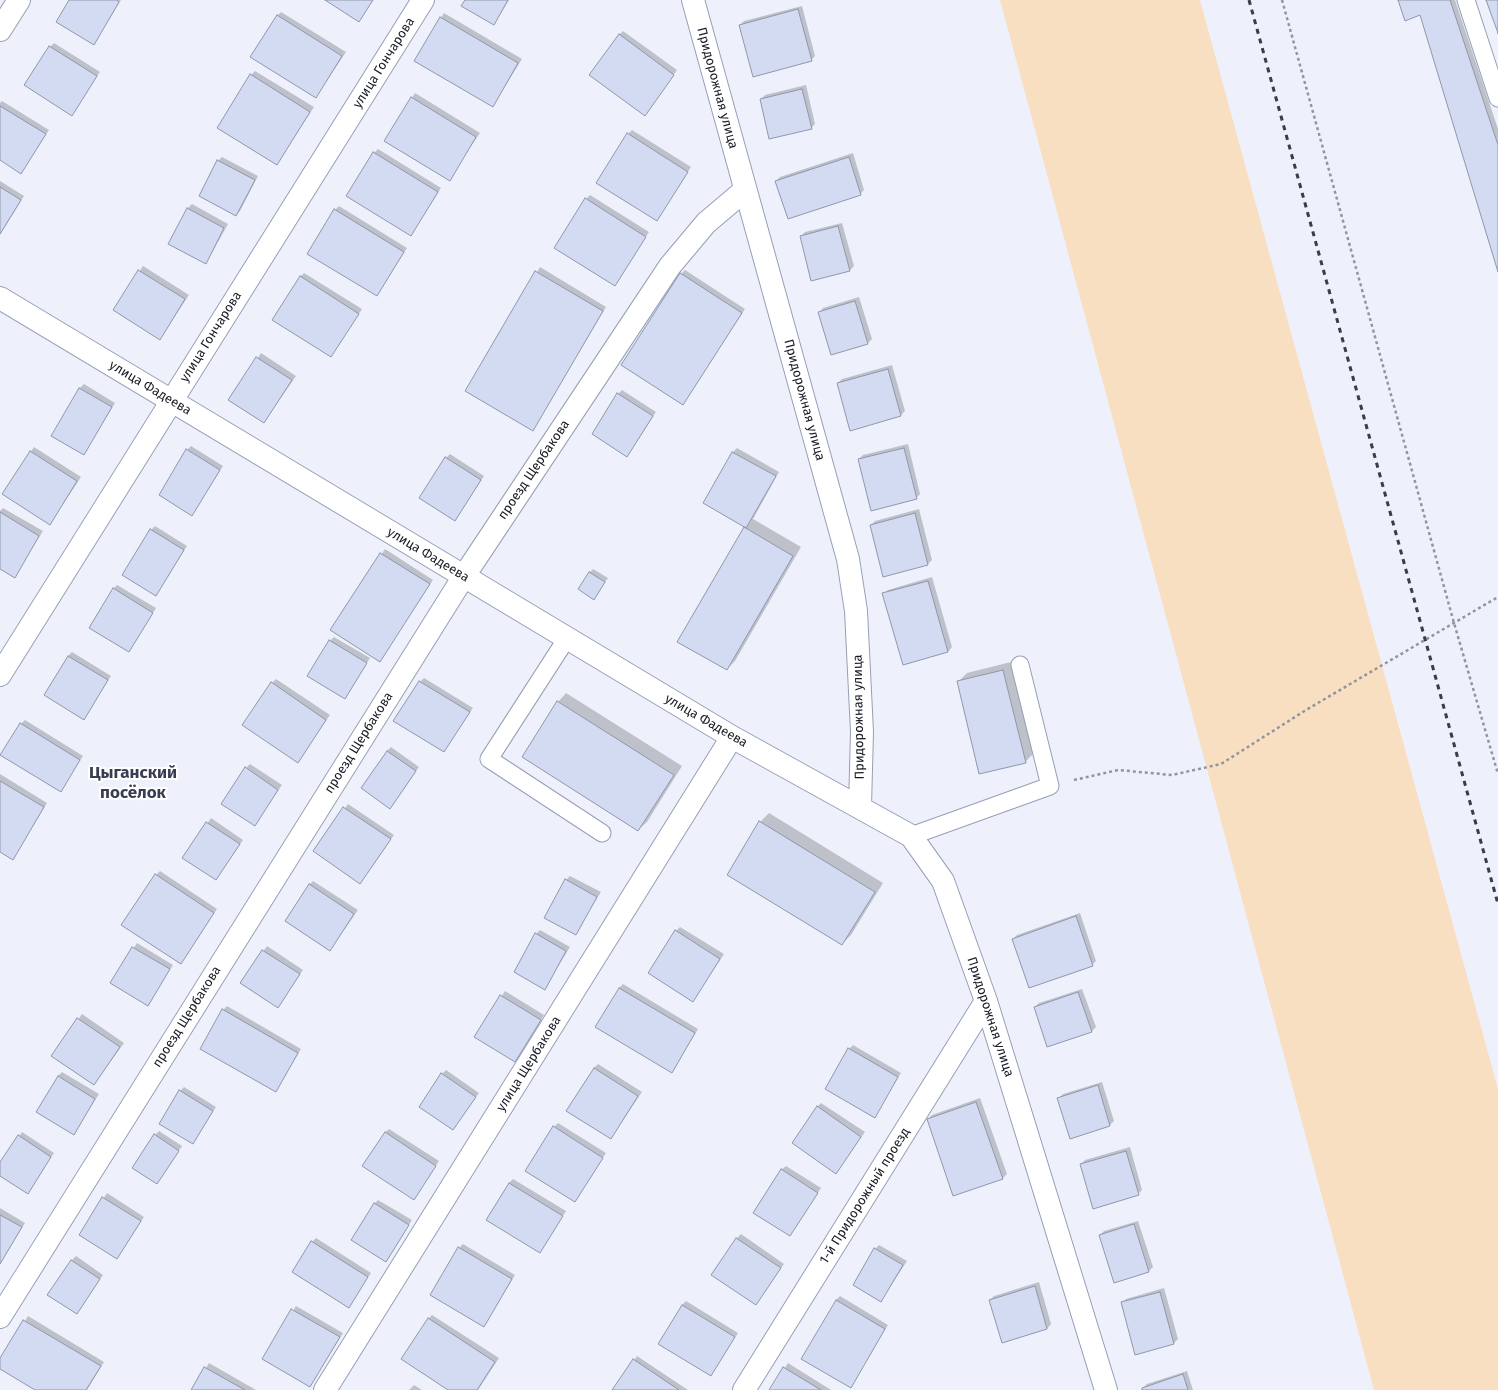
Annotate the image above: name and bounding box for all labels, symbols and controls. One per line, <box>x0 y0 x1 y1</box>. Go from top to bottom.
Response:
street label: улица Гончарова <box>350 15 418 111</box>
street label: Придорожная улица <box>693 25 741 151</box>
street label: улица Гончарова <box>177 289 245 385</box>
street label: Придорожная улица <box>780 337 828 463</box>
street label: улица Фадеева <box>106 357 194 419</box>
street label: проезд Щербакова <box>495 417 573 523</box>
street label: улица Фадеева <box>384 524 472 586</box>
street label: Придорожная улица <box>850 654 868 780</box>
street label: проезд Щербакова <box>321 689 397 797</box>
street label: улица Фадеева <box>662 691 750 751</box>
district label: Цыганский посёлок <box>89 763 177 803</box>
street label: Придорожная улица <box>963 955 1017 1079</box>
street label: проезд Щербакова <box>149 963 225 1071</box>
street label: улица Щербакова <box>493 1013 565 1115</box>
street label: 1-й Придорожный проезд <box>817 1125 913 1267</box>

